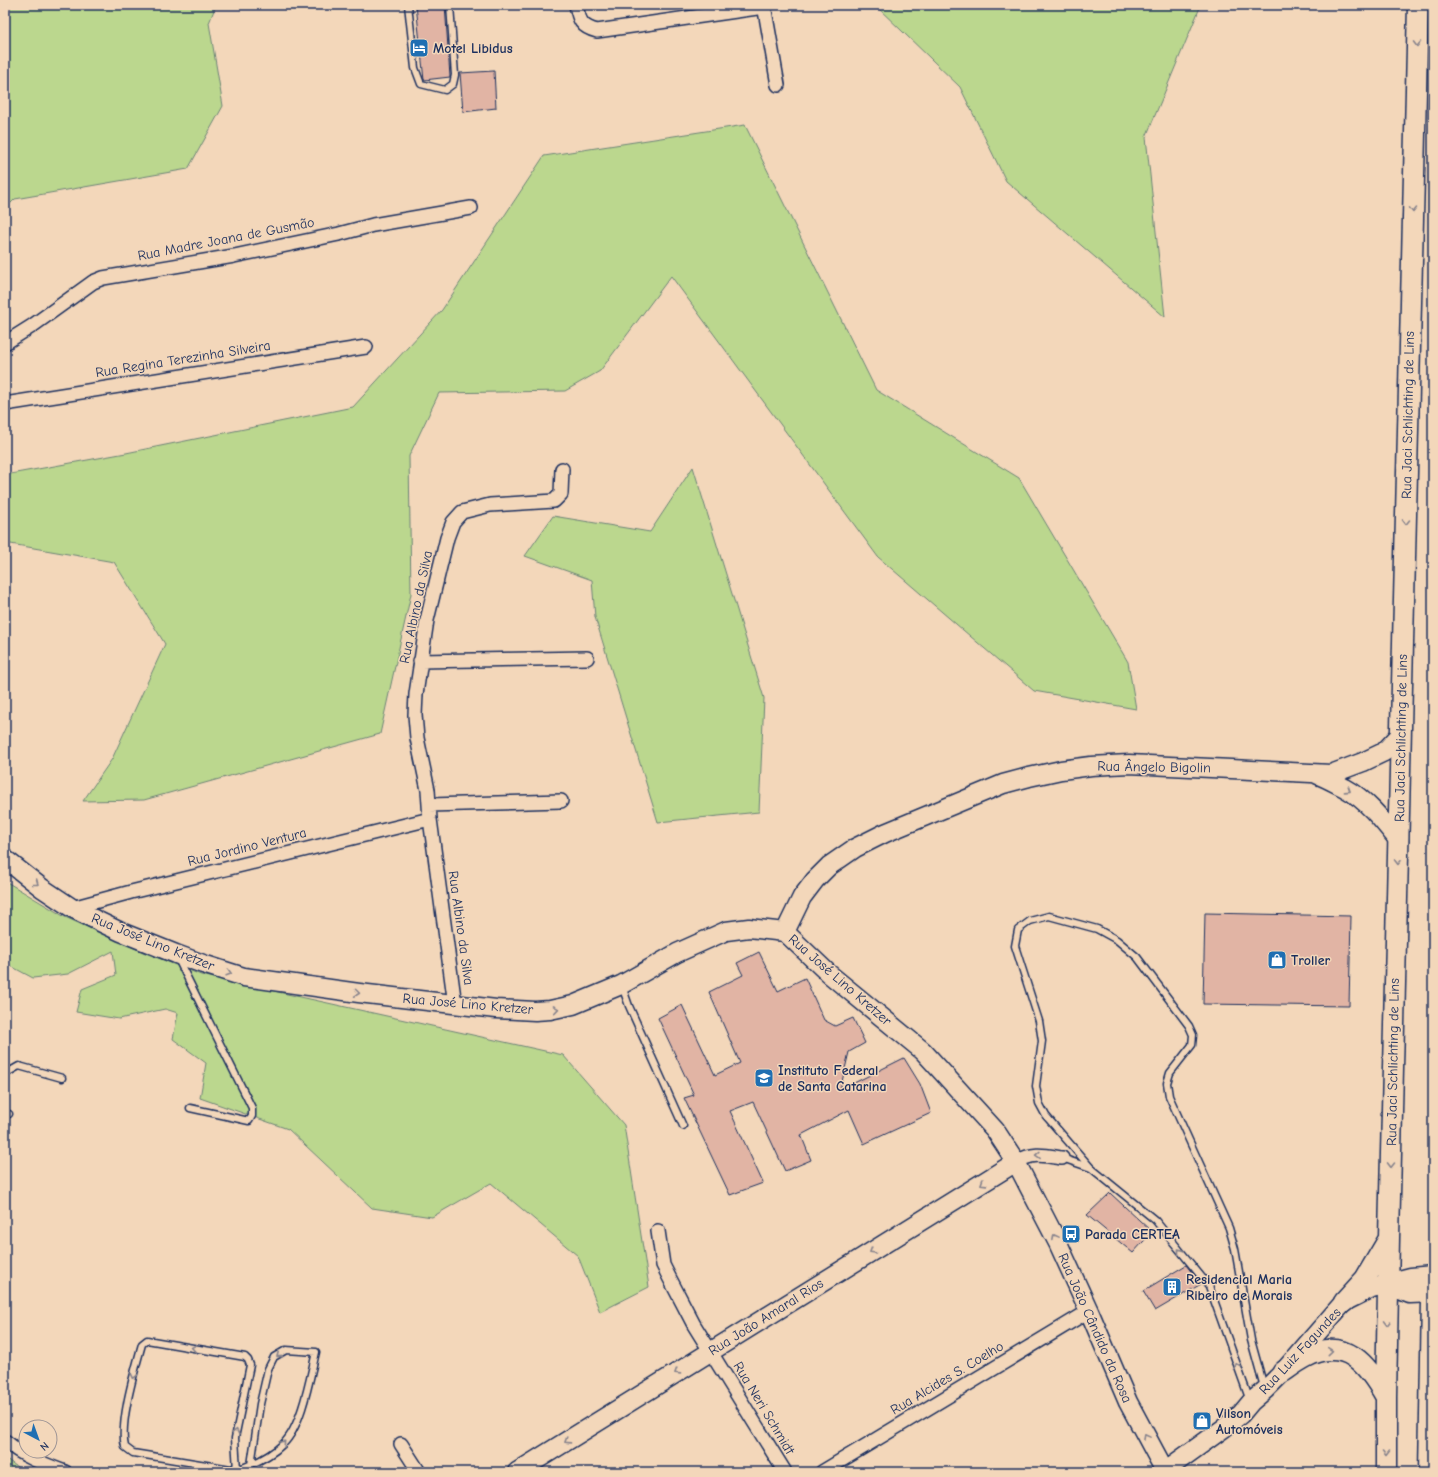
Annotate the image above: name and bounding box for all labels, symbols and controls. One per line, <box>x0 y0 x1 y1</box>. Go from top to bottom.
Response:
hotel icon: Motel Libidus <box>408 37 430 59</box>
place label: Motel Libidus <box>433 40 513 57</box>
one-way arrow <box>1413 41 1421 47</box>
one-way arrow <box>1409 207 1417 213</box>
street label: Rua Madre Joana de Gusmão <box>136 214 316 264</box>
street label: Rua Jaci Schlichting de Lins <box>1398 331 1418 499</box>
street label: Rua Regina Terezinha Silveira <box>94 337 272 381</box>
one-way arrow <box>1402 519 1410 525</box>
street label: Rua Albino da Silva <box>396 549 436 665</box>
street label: Rua Jaci Schlichting de Lins <box>1391 654 1411 822</box>
street label: Rua Ângelo Bigolin <box>1097 758 1211 776</box>
one-way arrow <box>1344 786 1351 793</box>
street label: Rua Jordino Ventura <box>186 824 308 870</box>
one-way arrow <box>1394 859 1402 865</box>
street label: Rua Albino da Silva <box>445 870 477 986</box>
one-way arrow <box>31 879 38 886</box>
street label: Rua José Lino Kretzer <box>89 910 217 975</box>
street label: Rua José Lino Kretzer <box>785 931 895 1030</box>
shop icon: Troller <box>1266 949 1288 971</box>
place label: Troller <box>1291 952 1331 969</box>
one-way arrow <box>225 968 232 977</box>
street label: Rua Jaci Schlichting de Lins <box>1383 978 1403 1146</box>
one-way arrow <box>354 988 360 997</box>
street label: Rua José Lino Kretzer <box>402 990 534 1018</box>
one-way arrow <box>553 1005 559 1014</box>
place label: Instituto Federal de Santa Catarina <box>778 1062 887 1095</box>
school or university icon: Instituto Federal de Santa Catarina <box>753 1067 775 1089</box>
one-way arrow <box>1035 1151 1042 1160</box>
one-way arrow <box>1387 1162 1395 1168</box>
one-way arrow <box>980 1178 987 1185</box>
bus stop icon: Parada CERTEA <box>1060 1223 1082 1245</box>
place label: Parada CERTEA <box>1085 1226 1180 1243</box>
one-way arrow <box>1052 1234 1059 1242</box>
one-way arrow <box>869 1247 876 1254</box>
one-way arrow <box>1178 1248 1185 1255</box>
street label: Rua João Cândido da Rosa <box>1054 1251 1136 1405</box>
place label: Residencial Maria Ribeiro de Morais <box>1186 1271 1292 1304</box>
street label: Rua João Amaral Rios <box>705 1275 827 1359</box>
building icon: Residencial Maria Ribeiro de Morais <box>1161 1276 1183 1298</box>
street label: Rua Luiz Fagundes <box>1255 1304 1345 1398</box>
one-way arrow <box>1383 1320 1391 1326</box>
street label: Rua Alcides S. Coelho <box>887 1337 1007 1419</box>
one-way arrow <box>191 1344 197 1352</box>
one-way arrow <box>1327 1346 1333 1355</box>
one-way arrow <box>276 1350 283 1358</box>
street label: Rua Neri Schmidt <box>730 1359 799 1458</box>
one-way arrow <box>1234 1362 1242 1369</box>
one-way arrow <box>674 1367 681 1375</box>
one-way arrow <box>131 1372 139 1379</box>
place label: Vilson Automóveis <box>1216 1405 1283 1438</box>
shop icon: Vilson Automóveis <box>1191 1410 1213 1432</box>
north arrow <box>18 1419 58 1459</box>
one-way arrow <box>232 1429 240 1435</box>
one-way arrow <box>1143 1433 1151 1441</box>
one-way arrow <box>564 1436 571 1443</box>
text: N <box>37 1439 51 1453</box>
one-way arrow <box>278 1441 285 1448</box>
one-way arrow <box>1382 1450 1390 1456</box>

